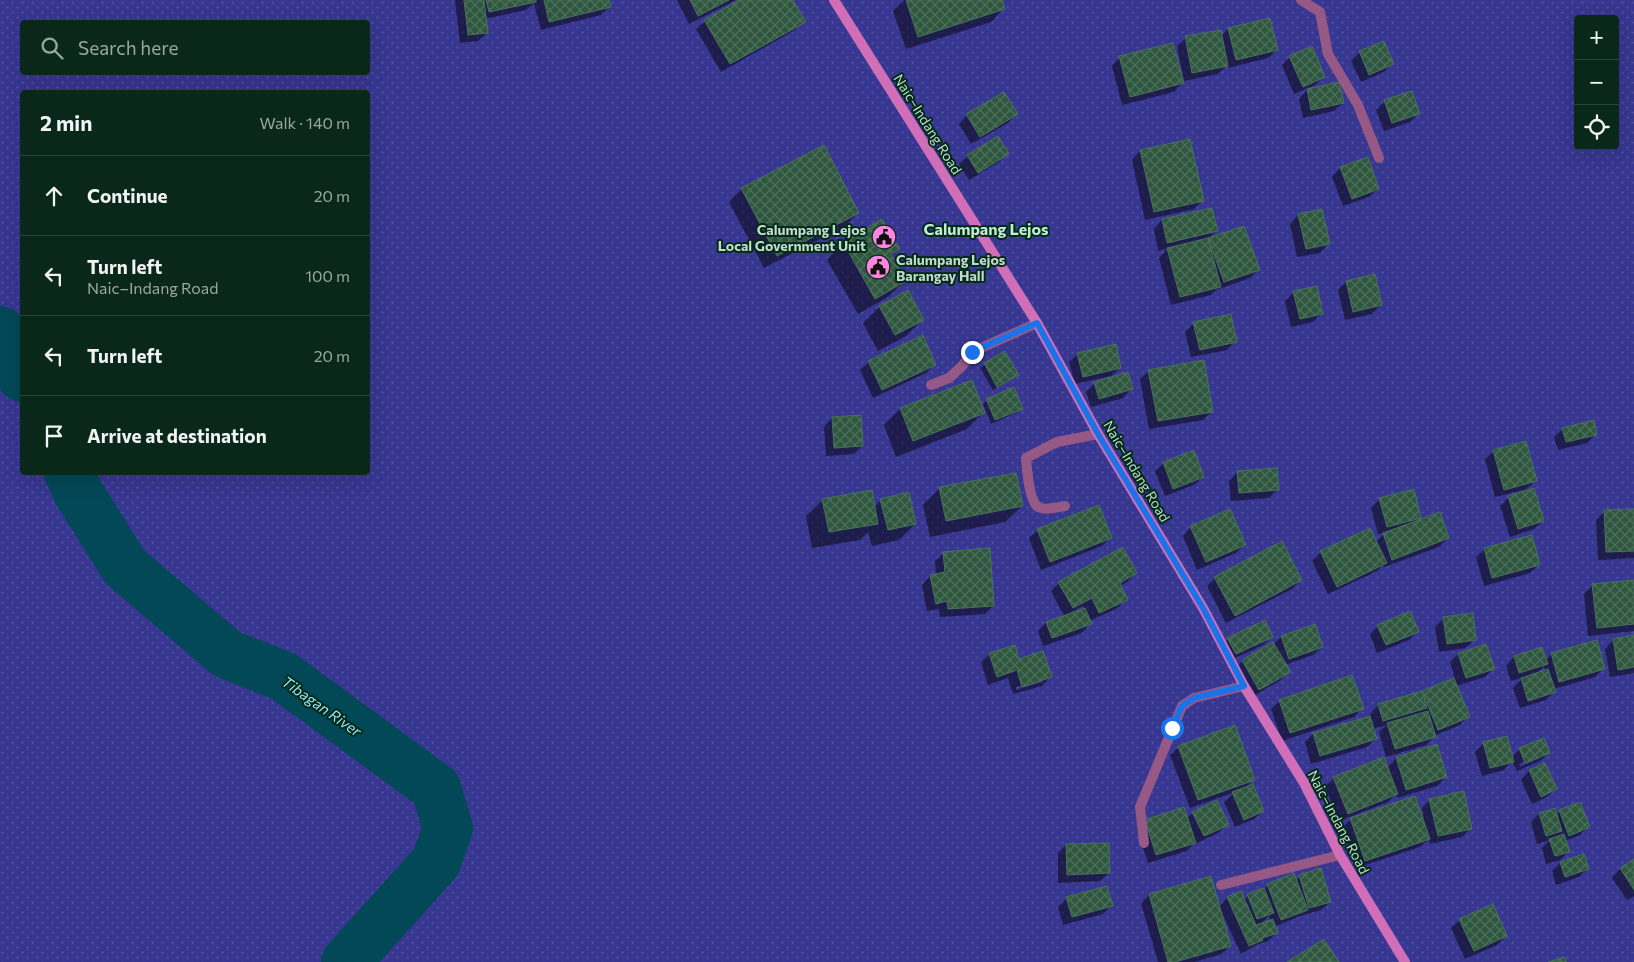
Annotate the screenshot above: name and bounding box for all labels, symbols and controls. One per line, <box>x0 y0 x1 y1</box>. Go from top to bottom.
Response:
map controls <box>1574 15 1619 150</box>
button: + <box>1574 15 1619 60</box>
search box <box>20 20 370 75</box>
icon: search <box>38 34 66 62</box>
text: Search here <box>78 36 178 59</box>
button: − <box>1574 60 1619 105</box>
street label: Naic–Indang Road <box>890 71 966 177</box>
button: locate <box>1574 105 1619 150</box>
text: 2 min <box>40 110 92 135</box>
text: Walk · 140 m <box>260 113 350 132</box>
icon: ahead <box>40 182 68 210</box>
text: Continue <box>87 184 167 207</box>
text: 20 m <box>314 186 350 205</box>
district label: Calumpang Lejos <box>924 219 1048 238</box>
place label: Calumpang Lejos Local Government Unit <box>718 221 866 254</box>
public building icon: Calumpang Lejos Local Government Unit <box>871 224 897 250</box>
place label: Calumpang Lejos Barangay Hall <box>896 251 1006 284</box>
public building icon: Calumpang Lejos Barangay Hall <box>865 254 891 280</box>
text: Turn left <box>87 255 162 278</box>
icon: left <box>40 262 68 290</box>
text: 100 m <box>305 266 350 285</box>
text: Naic–Indang Road <box>87 278 218 297</box>
route end <box>961 341 984 364</box>
icon: left <box>40 342 68 370</box>
text: Turn left <box>87 344 162 367</box>
text: 20 m <box>314 346 350 365</box>
street label: Naic–Indang Road <box>1100 417 1174 525</box>
icon: arrive <box>40 422 68 450</box>
text: Arrive at destination <box>87 424 267 447</box>
water label: Tibagan River <box>279 672 366 741</box>
route start <box>1161 717 1184 740</box>
street label: Naic–Indang Road <box>1305 767 1373 877</box>

